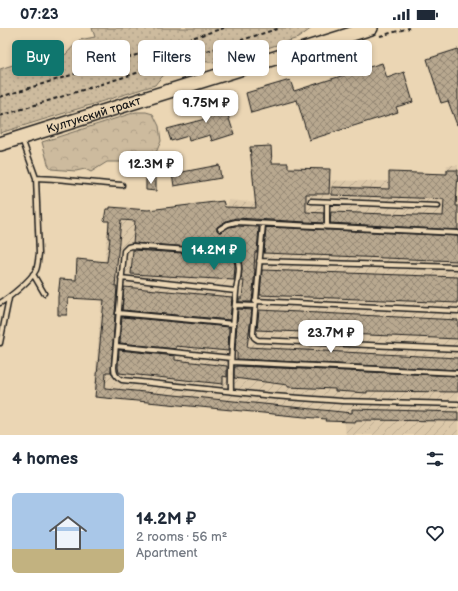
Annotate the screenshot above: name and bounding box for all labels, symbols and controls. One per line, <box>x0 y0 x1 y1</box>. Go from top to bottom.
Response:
text: 07:23 <box>20 5 59 24</box>
chip: Buy <box>12 40 64 76</box>
chip: Rent <box>72 40 130 76</box>
chip: Filters <box>138 40 205 76</box>
chip: New <box>213 40 269 76</box>
chip: Apartment <box>277 40 372 76</box>
pin: 9.75M ₽ <box>169 90 243 124</box>
street label: Култукский тракт <box>45 93 143 137</box>
text: 9.75M ₽ <box>182 95 230 111</box>
pin: 12.3M ₽ <box>114 151 188 185</box>
text: 12.3M ₽ <box>128 156 174 172</box>
pin: 14.2M ₽ <box>177 237 251 271</box>
text: 14.2M ₽ <box>191 242 237 258</box>
pin: 23.7M ₽ <box>294 320 368 354</box>
text: 23.7M ₽ <box>307 325 355 341</box>
icon: filters <box>424 448 446 470</box>
text: 4 homes <box>12 449 78 469</box>
icon: home <box>44 509 92 557</box>
text: 14.2M ₽ <box>136 509 196 529</box>
icon: heart <box>424 522 446 544</box>
text: 2 rooms · 56 m² <box>136 529 227 545</box>
text: Apartment <box>136 545 197 561</box>

